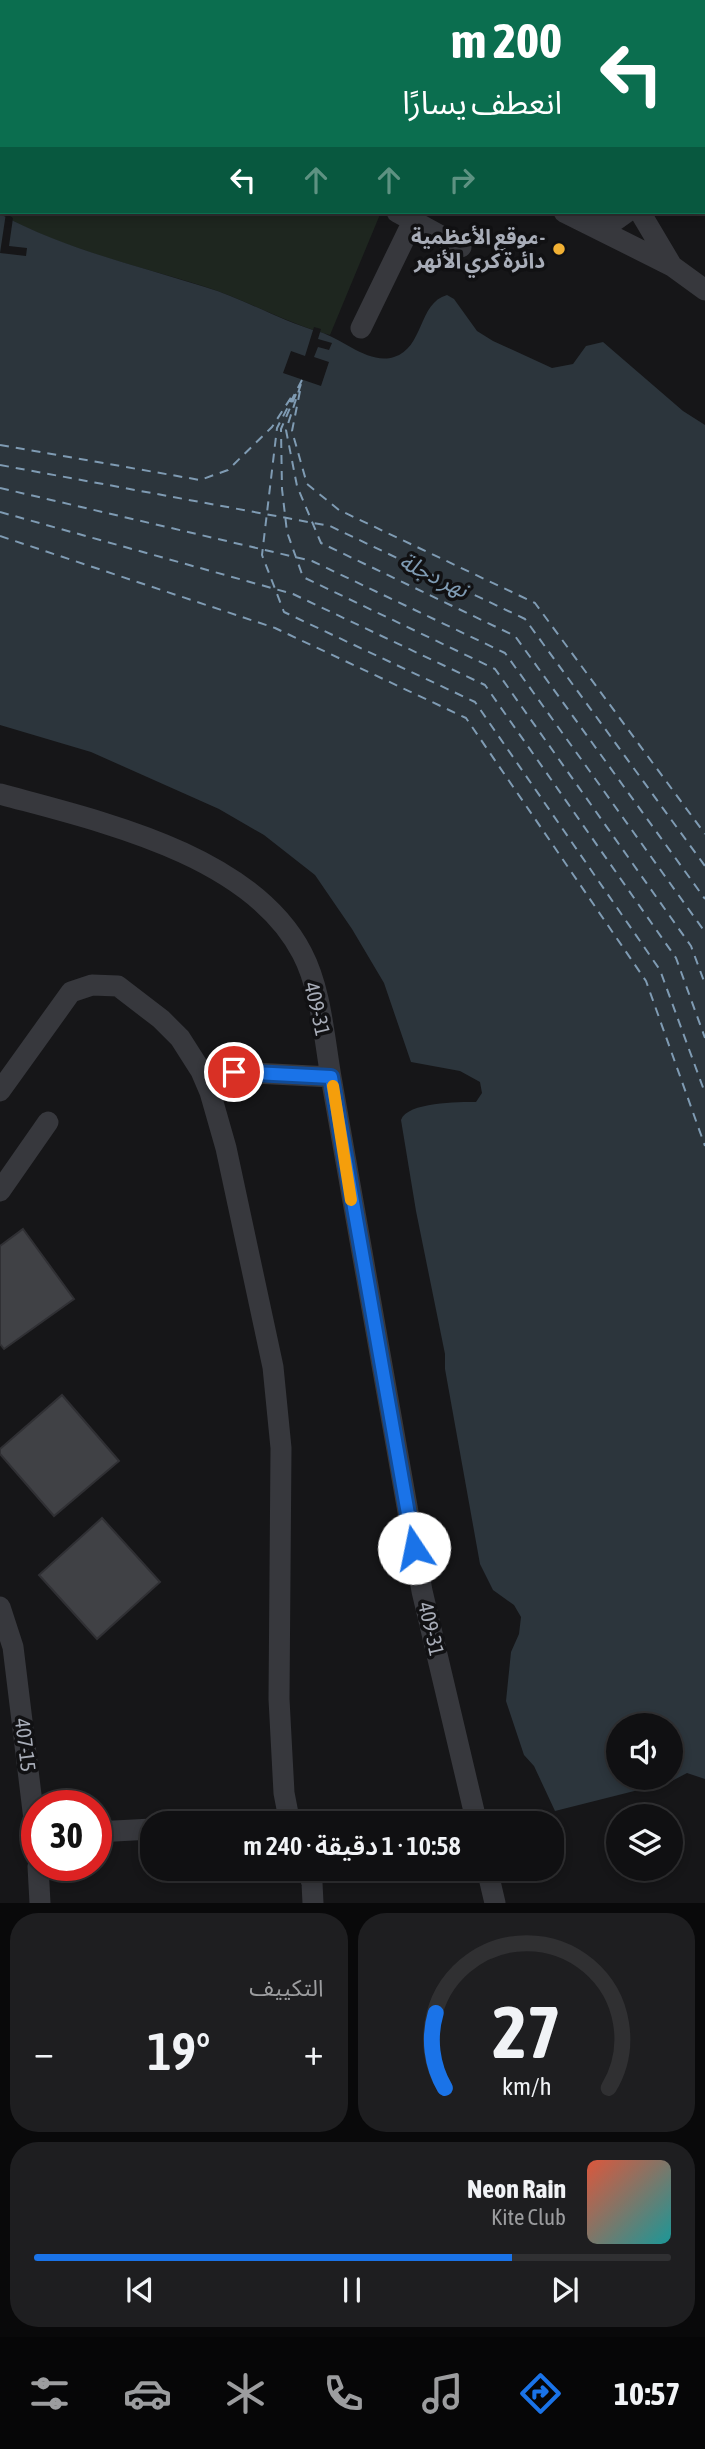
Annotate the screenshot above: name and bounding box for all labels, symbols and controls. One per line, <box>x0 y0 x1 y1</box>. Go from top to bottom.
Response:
text: 200 m <box>451 12 562 68</box>
icon: left <box>586 28 677 119</box>
text: انعطف يسارًا <box>402 84 562 121</box>
icon: left <box>224 161 262 199</box>
icon: ahead <box>297 161 335 199</box>
icon: ahead <box>370 161 408 199</box>
icon: right <box>443 161 481 199</box>
place label: موقع الأعظمية- دائرة كري الأنهر <box>411 224 545 278</box>
marker: موقع الأعظمية- دائرة كري الأنهر <box>551 241 567 257</box>
water label: نهر دجلة <box>395 547 474 604</box>
street label: 409-31 <box>300 979 336 1038</box>
pin <box>204 1042 264 1102</box>
icon: arrive <box>215 1053 253 1091</box>
position arrow <box>377 1511 451 1585</box>
street label: 409-31 <box>414 1599 450 1658</box>
map controls <box>606 1713 683 1881</box>
button: sound <box>606 1713 683 1790</box>
street label: 407-15 <box>11 1717 41 1773</box>
speed limit sign: 30 <box>21 1790 112 1881</box>
button: layers <box>606 1804 683 1881</box>
text: 10:58 · 1 دقيقة · 240 m <box>243 1831 461 1861</box>
text: التكييف <box>249 1975 324 2001</box>
text: 27 <box>492 1991 560 2074</box>
text: 19° <box>147 2021 210 2081</box>
text: − <box>34 2030 54 2073</box>
text: + <box>304 2030 323 2073</box>
text: km/h <box>501 2072 551 2100</box>
text: Neon Rain <box>467 2174 566 2204</box>
text: Kite Club <box>491 2204 566 2230</box>
icon: previous <box>121 2271 159 2309</box>
icon: pause <box>333 2271 371 2309</box>
icon: next <box>546 2271 584 2309</box>
icon: filters <box>25 2369 74 2418</box>
icon: car <box>123 2369 172 2418</box>
icon: climate <box>221 2369 270 2418</box>
icon: phone <box>319 2369 368 2418</box>
icon: music <box>418 2369 467 2418</box>
icon: directions <box>516 2369 565 2418</box>
text: 10:57 <box>614 2375 680 2412</box>

